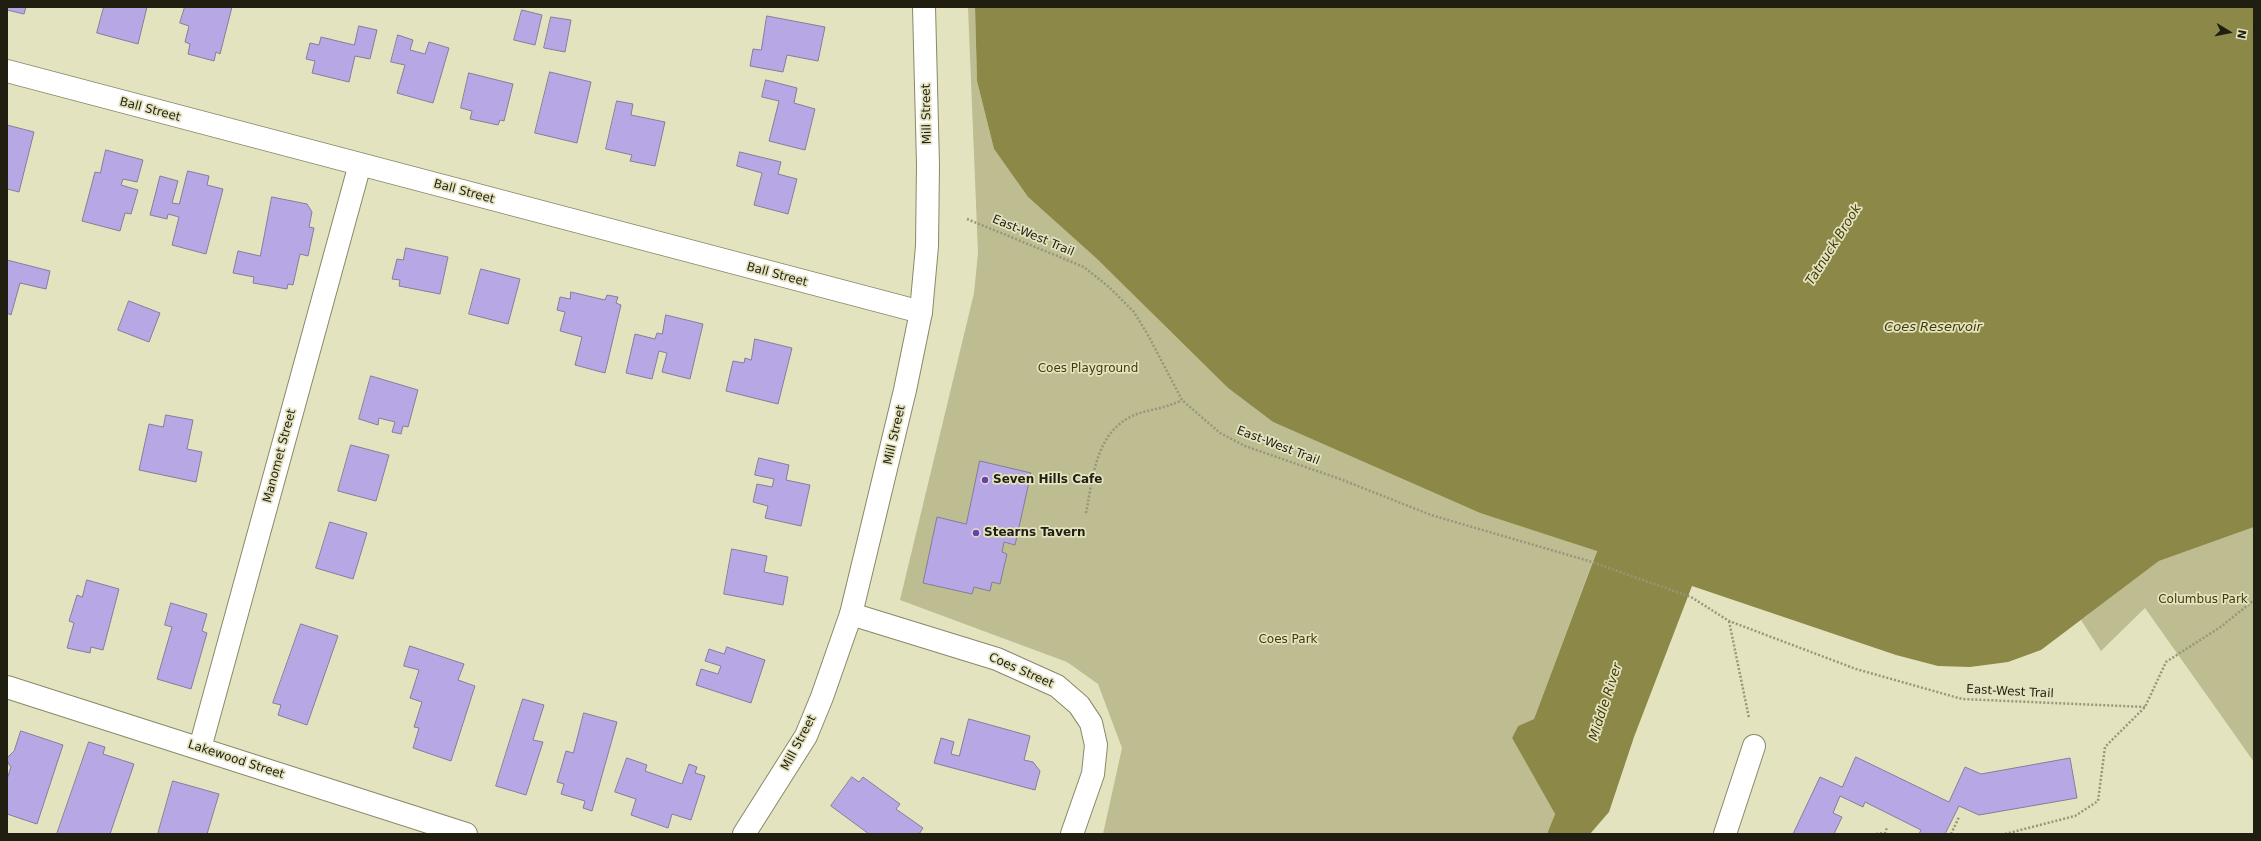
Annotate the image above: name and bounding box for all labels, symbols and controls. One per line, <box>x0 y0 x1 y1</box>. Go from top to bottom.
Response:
north arrow <box>2209 12 2249 52</box>
text: N <box>2234 29 2249 40</box>
street label: Mill Street <box>919 84 935 144</box>
street label: Ball Street <box>118 95 182 125</box>
street label: Ball Street <box>432 177 496 207</box>
water label: Tatnuck Brook <box>1803 202 1865 288</box>
street label: East-West Trail <box>990 212 1076 260</box>
street label: Ball Street <box>745 260 809 290</box>
water label: Coes Reservoir <box>1884 320 1982 336</box>
park label: Coes Playground <box>1038 362 1138 376</box>
street label: Mill Street <box>881 404 909 466</box>
street label: Manomet Street <box>261 407 299 505</box>
street label: East-West Trail <box>1235 424 1321 468</box>
place label: Seven Hills Cafe <box>993 473 1102 487</box>
marker: Seven Hills Cafe <box>980 475 990 485</box>
place label: Stearns Tavern <box>984 526 1086 540</box>
marker: Stearns Tavern <box>971 528 981 538</box>
park label: Columbus Park <box>2158 593 2248 607</box>
park label: Coes Park <box>1258 633 1318 647</box>
street label: Coes Street <box>986 650 1056 692</box>
water label: Middle River <box>1586 661 1626 743</box>
street label: East-West Trail <box>1966 683 2054 701</box>
street label: Mill Street <box>778 713 820 773</box>
street label: Lakewood Street <box>186 738 286 782</box>

